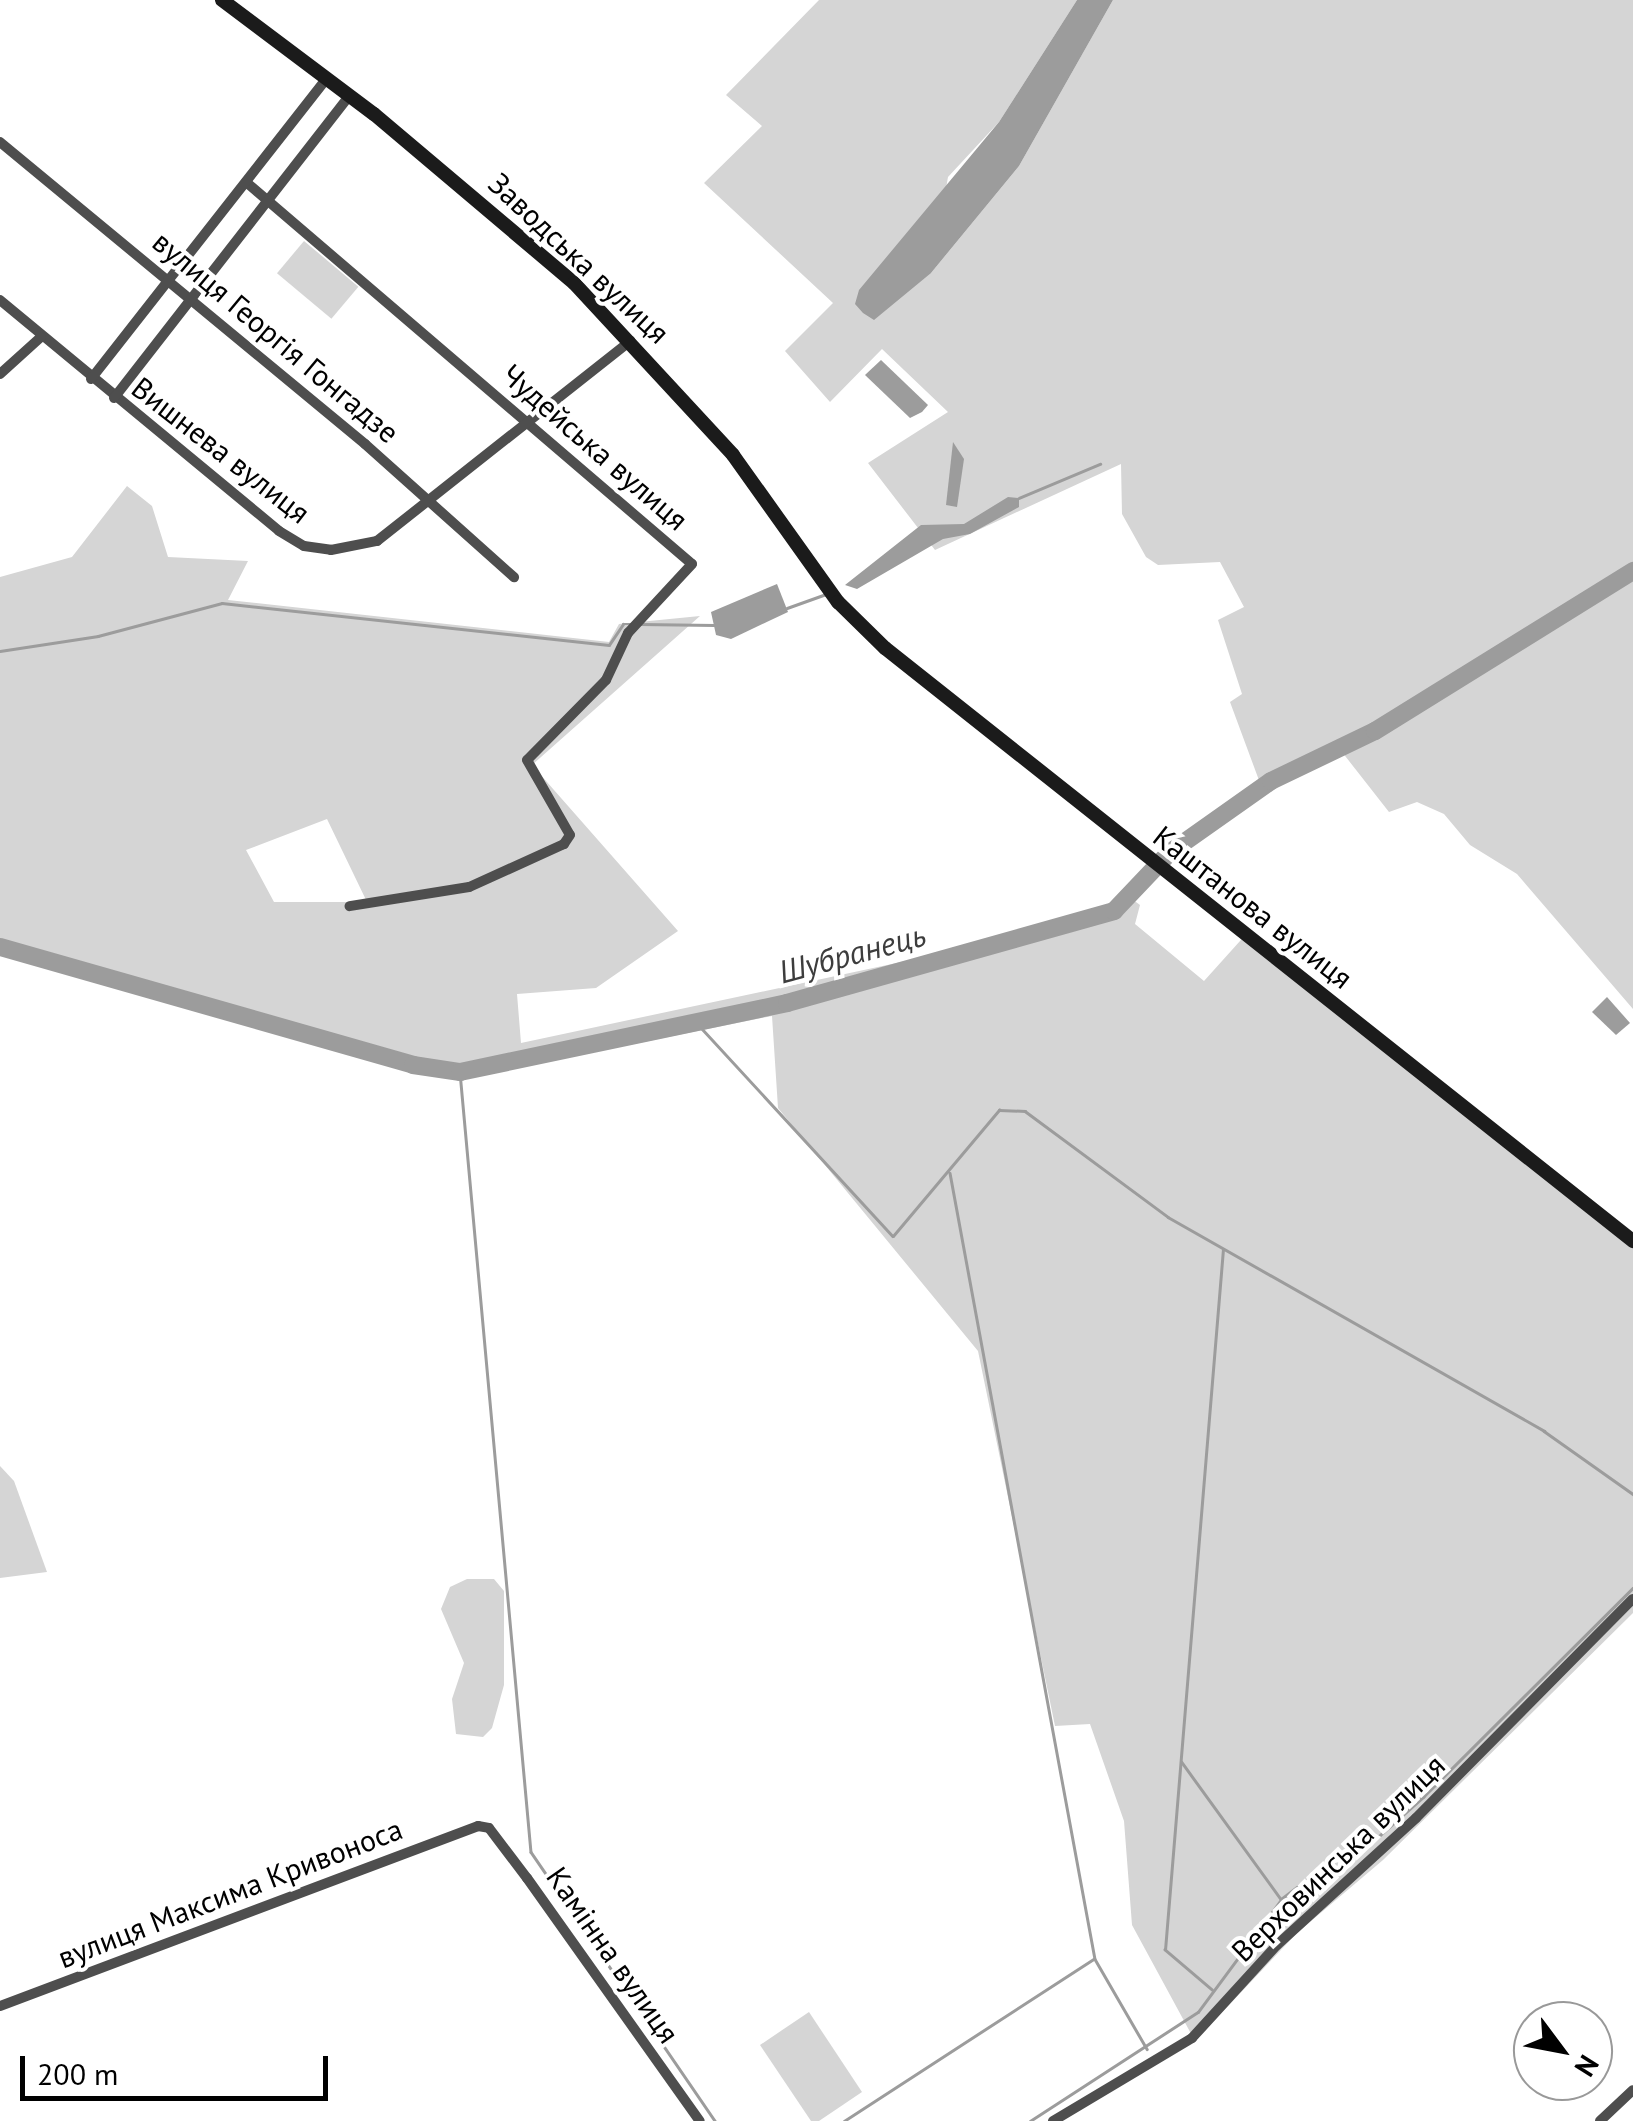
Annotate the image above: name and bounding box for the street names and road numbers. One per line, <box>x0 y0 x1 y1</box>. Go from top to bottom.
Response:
street label: Заводська вулиця <box>481 165 677 351</box>
street label: вулиця Георгія Гонгадзе <box>146 224 406 450</box>
street label: Чудейська вулиця <box>495 356 695 538</box>
street label: Вишнева вулиця <box>125 369 317 531</box>
street label: Каштанова вулиця <box>1146 818 1360 996</box>
street label: Верховинська вулиця <box>1224 1747 1452 1969</box>
street label: вулиця Максима Кривоноса <box>53 1811 407 1975</box>
street label: Камінна вулиця <box>539 1860 687 2050</box>

